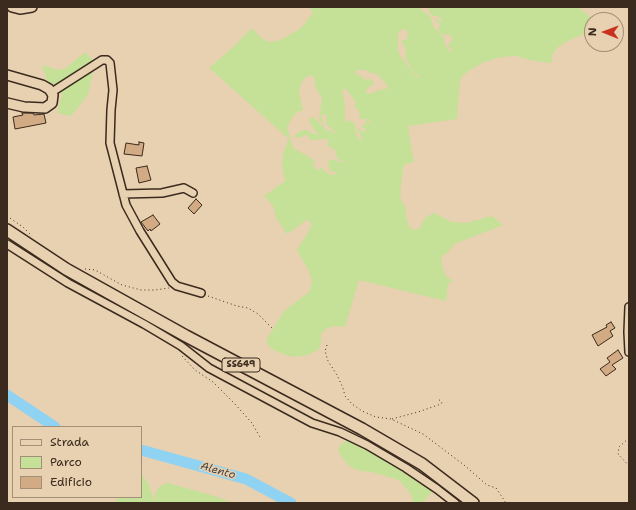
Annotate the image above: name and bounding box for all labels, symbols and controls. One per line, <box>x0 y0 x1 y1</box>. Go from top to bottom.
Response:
north arrow <box>584 12 624 52</box>
text: N <box>585 27 600 36</box>
road number: SS649 <box>222 358 260 372</box>
legend <box>12 426 142 498</box>
text: Strada <box>50 434 89 450</box>
text: Parco <box>50 454 82 470</box>
water label: Alento <box>199 460 237 482</box>
text: Edificio <box>50 474 92 490</box>

